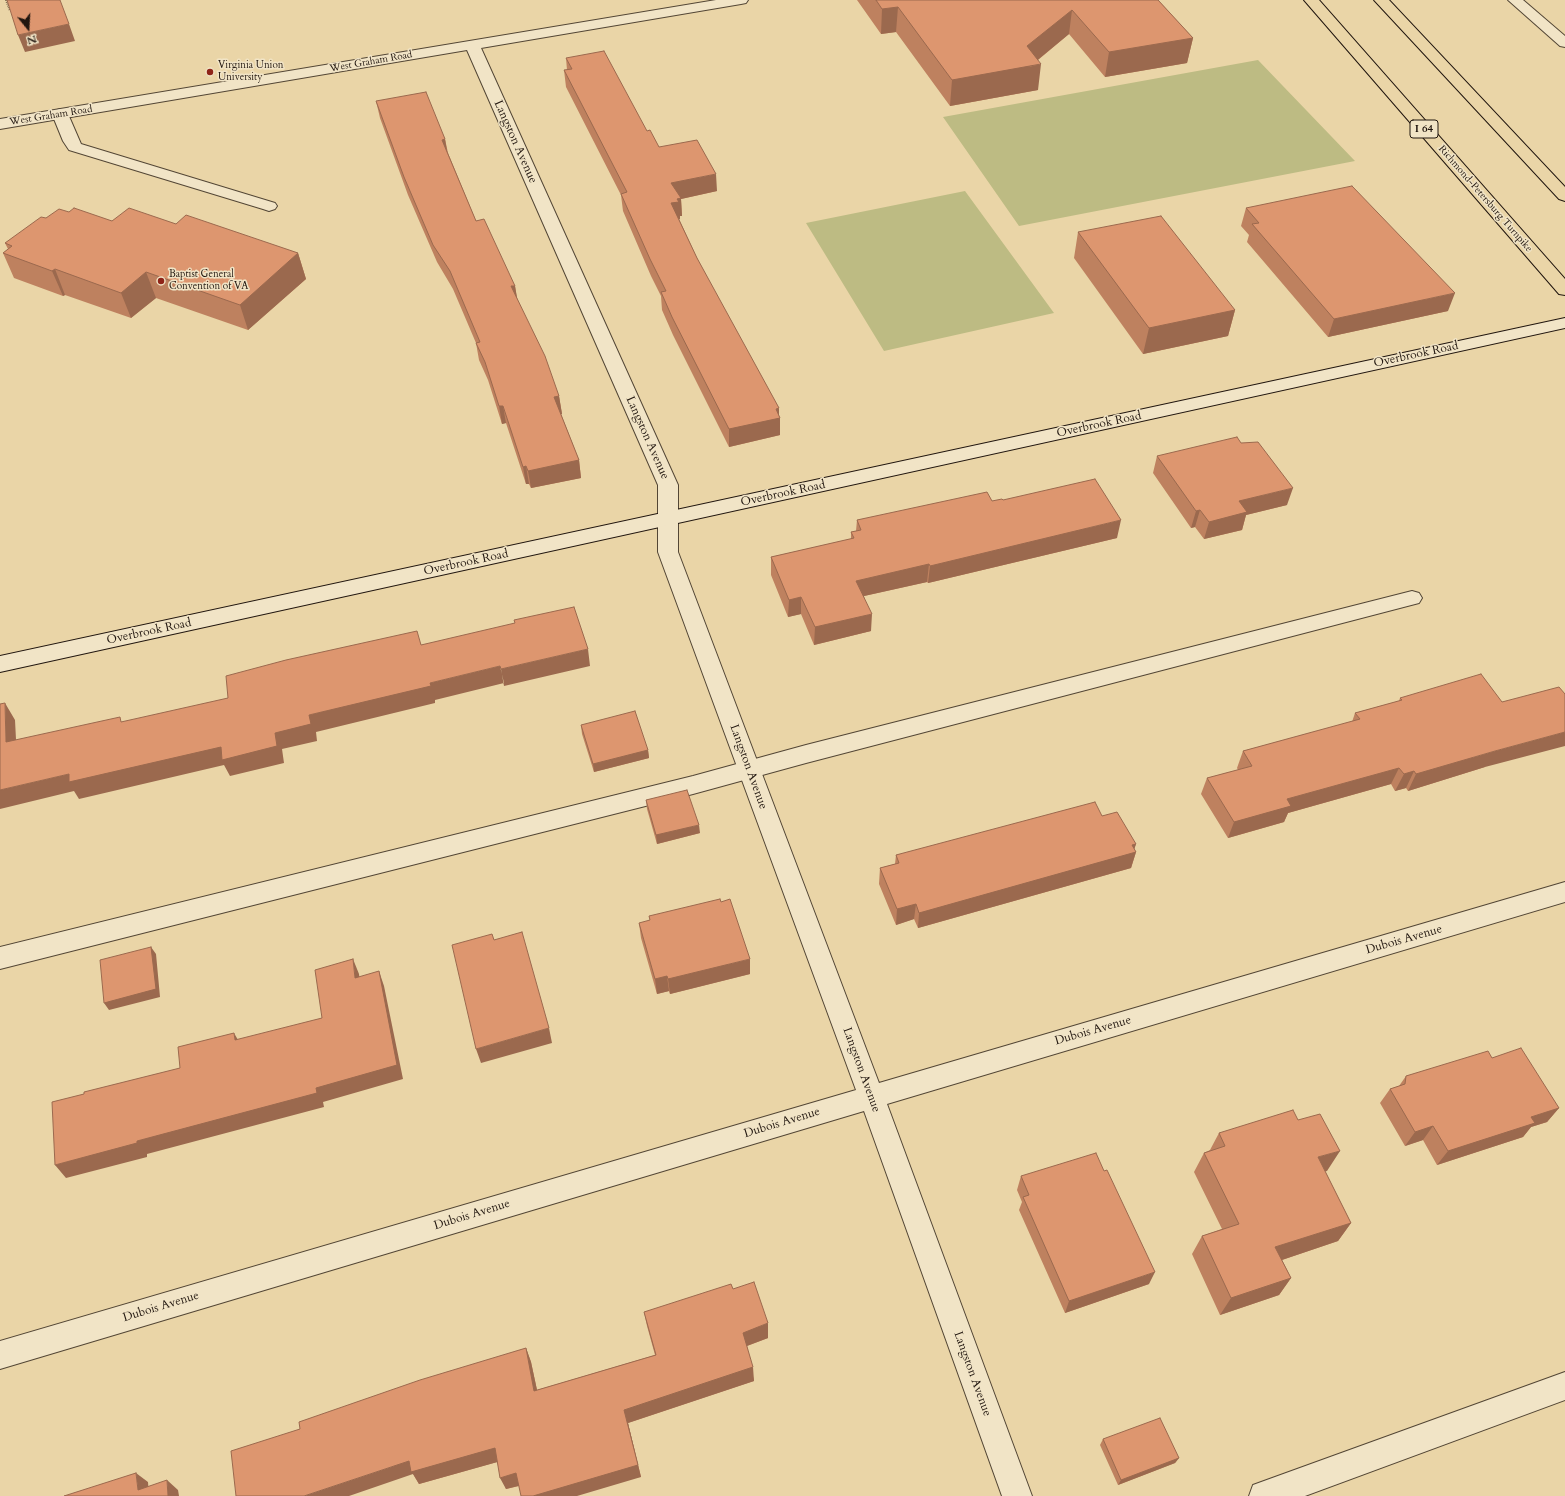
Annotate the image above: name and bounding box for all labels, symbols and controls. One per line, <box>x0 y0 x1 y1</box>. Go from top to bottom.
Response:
north arrow <box>8 8 48 48</box>
text: N <box>25 31 39 48</box>
street label: West Graham Road <box>329 49 413 75</box>
place label: Virginia Union University <box>218 60 283 84</box>
marker: Virginia Union University <box>205 67 215 77</box>
street label: Langston Avenue <box>490 98 540 186</box>
street label: West Graham Road <box>9 104 93 128</box>
road number: I 64 <box>1410 120 1438 138</box>
street label: Richmond-Petersburg Turnpike <box>1435 143 1535 255</box>
place label: Baptist General Convention of VA <box>169 269 248 292</box>
marker: Baptist General Convention of VA <box>156 276 166 286</box>
street label: Overbrook Road <box>1372 339 1460 371</box>
street label: Langston Avenue <box>622 394 672 482</box>
street label: Overbrook Road <box>1055 409 1143 441</box>
street label: Overbrook Road <box>739 478 827 510</box>
street label: Overbrook Road <box>422 547 510 579</box>
street label: Overbrook Road <box>105 616 193 648</box>
street label: Langston Avenue <box>726 723 770 811</box>
street label: Dubois Avenue <box>1364 922 1444 958</box>
street label: Dubois Avenue <box>1053 1013 1133 1049</box>
street label: Langston Avenue <box>839 1026 883 1114</box>
street label: Dubois Avenue <box>742 1105 822 1141</box>
street label: Dubois Avenue <box>432 1197 512 1233</box>
street label: Dubois Avenue <box>121 1289 201 1325</box>
street label: Langston Avenue <box>950 1330 994 1418</box>

